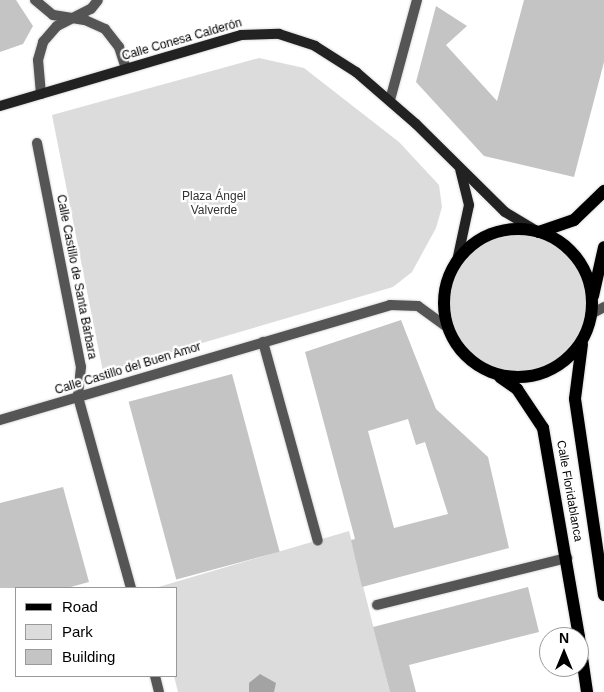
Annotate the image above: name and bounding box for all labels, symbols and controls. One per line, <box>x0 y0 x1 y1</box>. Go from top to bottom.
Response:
street label: Calle Conesa Calderón <box>120 16 244 64</box>
park label: Plaza Ángel Valverde <box>182 190 246 218</box>
street label: Calle Castillo de Santa Bárbara <box>53 193 99 361</box>
street label: Calle Castillo del Buen Amor <box>53 340 203 398</box>
street label: Calle Floridablanca <box>553 439 585 543</box>
legend <box>15 587 178 677</box>
text: Road <box>62 598 98 615</box>
text: Park <box>62 623 93 640</box>
north arrow <box>539 627 589 677</box>
text: N <box>559 630 569 646</box>
text: Building <box>62 648 115 665</box>

